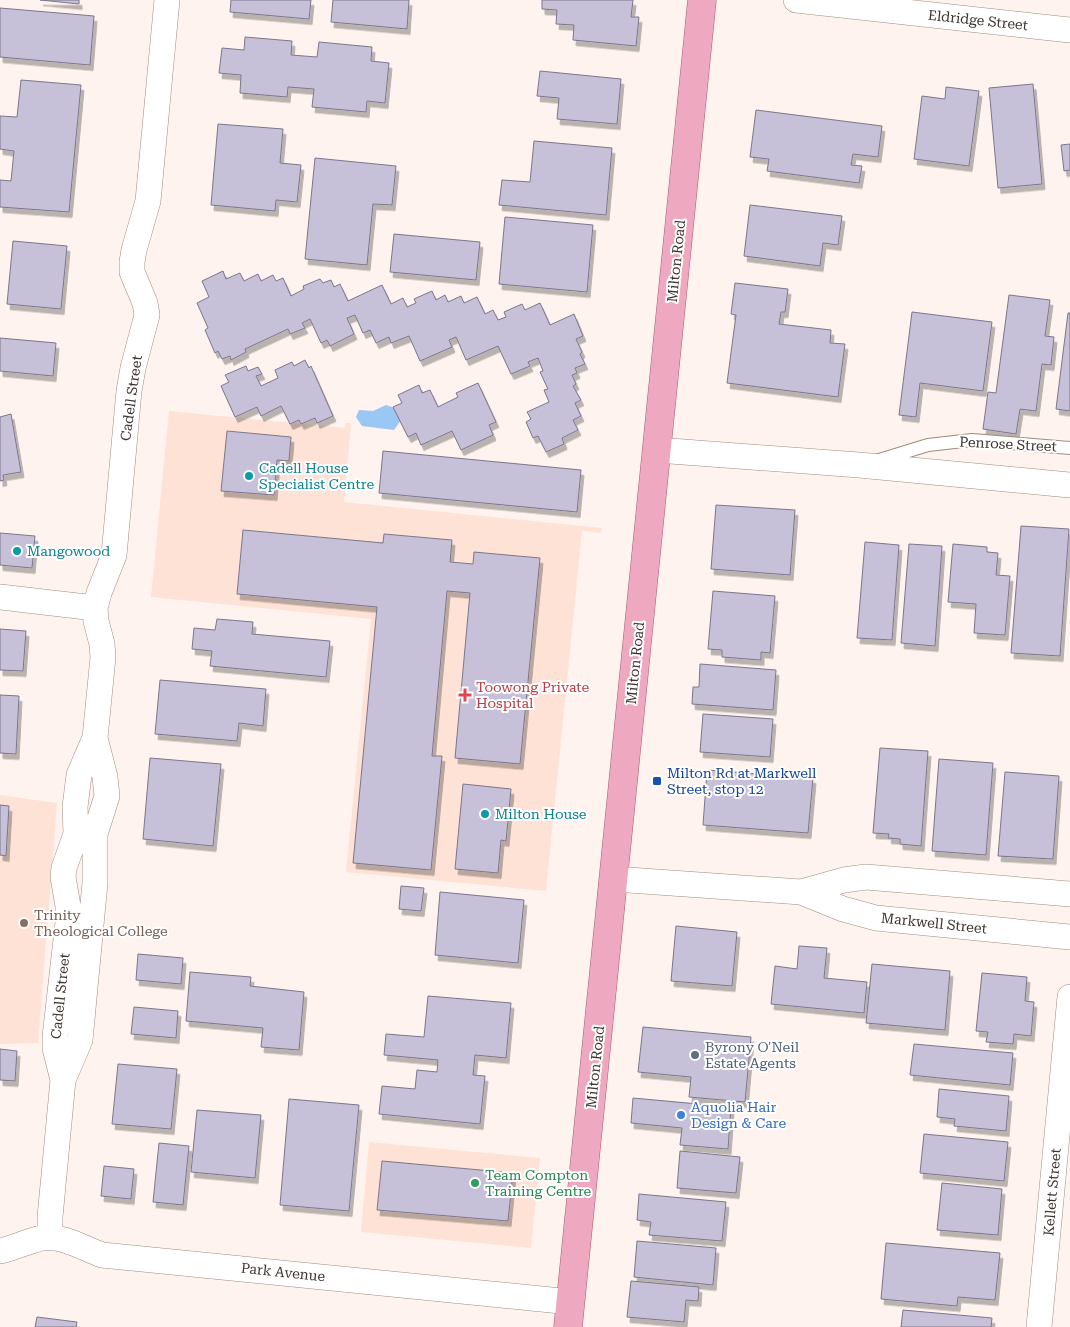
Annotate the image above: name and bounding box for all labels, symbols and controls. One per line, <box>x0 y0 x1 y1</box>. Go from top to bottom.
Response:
street label: Eldridge Street <box>927 7 1029 33</box>
street label: Milton Road <box>664 219 688 303</box>
street label: Cadell Street <box>117 354 145 442</box>
street label: Penrose Street <box>959 433 1057 455</box>
place label: Cadell House Specialist Centre <box>259 460 374 492</box>
marker: Cadell House Specialist Centre <box>243 470 255 482</box>
place label: Mangowood <box>27 543 110 559</box>
marker: Mangowood <box>11 545 23 557</box>
street label: Milton Road <box>623 621 647 705</box>
place label: Toowong Private Hospital <box>476 679 589 711</box>
marker: Toowong Private Hospital <box>458 688 472 702</box>
place label: Milton Rd at Markwell Street, stop 12 <box>667 765 817 797</box>
marker: Milton Rd at Markwell Street, stop 12 <box>651 775 663 787</box>
place label: Milton House <box>495 806 587 822</box>
marker: Milton House <box>479 808 491 820</box>
place label: Trinity Theological College <box>34 907 168 939</box>
street label: Markwell Street <box>880 909 988 937</box>
marker: Trinity Theological College <box>18 917 30 929</box>
street label: Cadell Street <box>48 952 72 1040</box>
street label: Milton Road <box>583 1025 607 1109</box>
place label: Byrony O'Neil Estate Agents <box>705 1039 800 1071</box>
marker: Byrony O'Neil Estate Agents <box>689 1049 701 1061</box>
place label: Aquolia Hair Design & Care <box>691 1099 786 1131</box>
marker: Aquolia Hair Design & Care <box>675 1109 687 1121</box>
street label: Kellett Street <box>1040 1147 1064 1237</box>
place label: Team Compton Training Centre <box>485 1167 592 1199</box>
marker: Team Compton Training Centre <box>469 1177 481 1189</box>
street label: Park Avenue <box>240 1260 326 1284</box>

